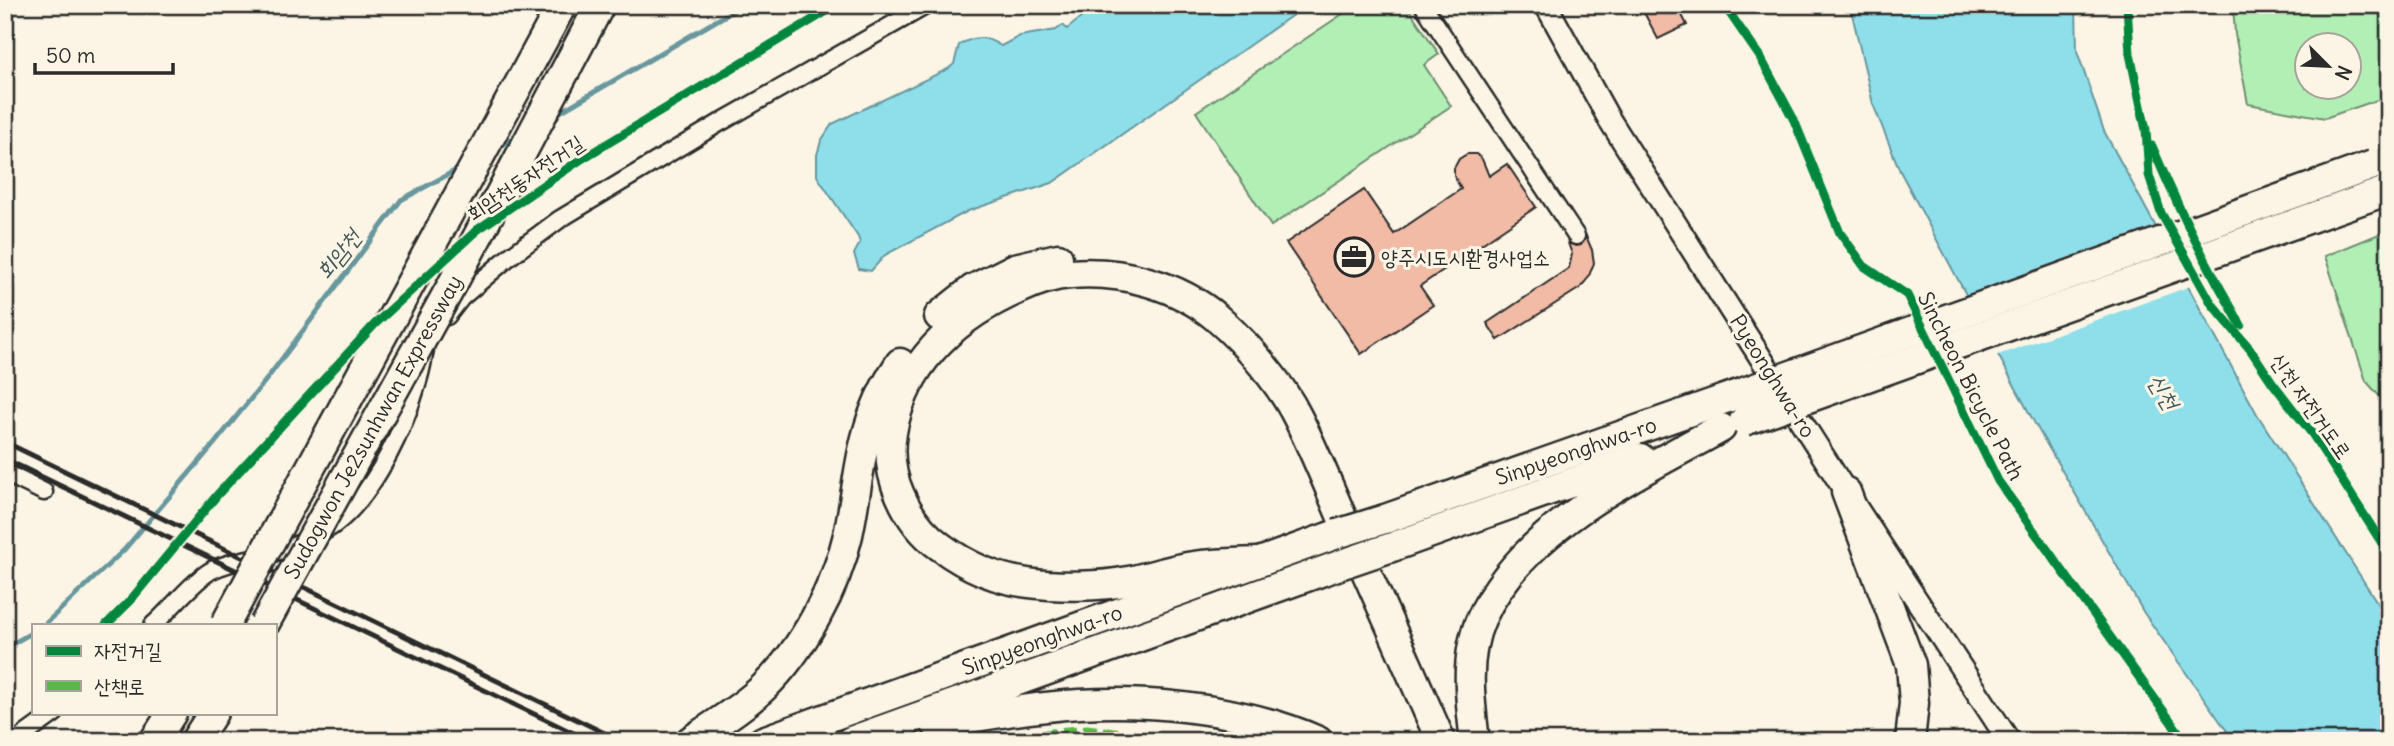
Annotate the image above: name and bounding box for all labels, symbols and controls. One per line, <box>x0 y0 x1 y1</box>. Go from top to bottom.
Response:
scale bar <box>35 32 173 76</box>
north arrow <box>2292 32 2362 102</box>
text: 50 m <box>46 42 95 69</box>
text: N <box>2330 62 2357 84</box>
street label: 회암천동자전거길 <box>461 129 589 227</box>
water label: 회암천 <box>309 221 368 285</box>
office icon: 양주시도시환경사업소 <box>1333 236 1375 278</box>
place label: 양주시도시환경사업소 <box>1381 244 1550 271</box>
street label: Sudogwon Je2sunhwan Expressway <box>278 270 468 584</box>
street label: Sincheon Bicycle Path <box>1912 287 2030 485</box>
street label: Pyeonghwa-ro <box>1724 309 1822 443</box>
street label: 신천 자전거도로 <box>2265 348 2357 464</box>
water label: 신천 <box>2142 368 2187 416</box>
street label: Sinpyeonghwa-ro <box>1492 411 1660 491</box>
street label: Sinpyeonghwa-ro <box>958 598 1126 682</box>
legend <box>32 624 276 714</box>
text: 자전거길 <box>94 637 162 664</box>
text: 산책로 <box>94 673 145 700</box>

